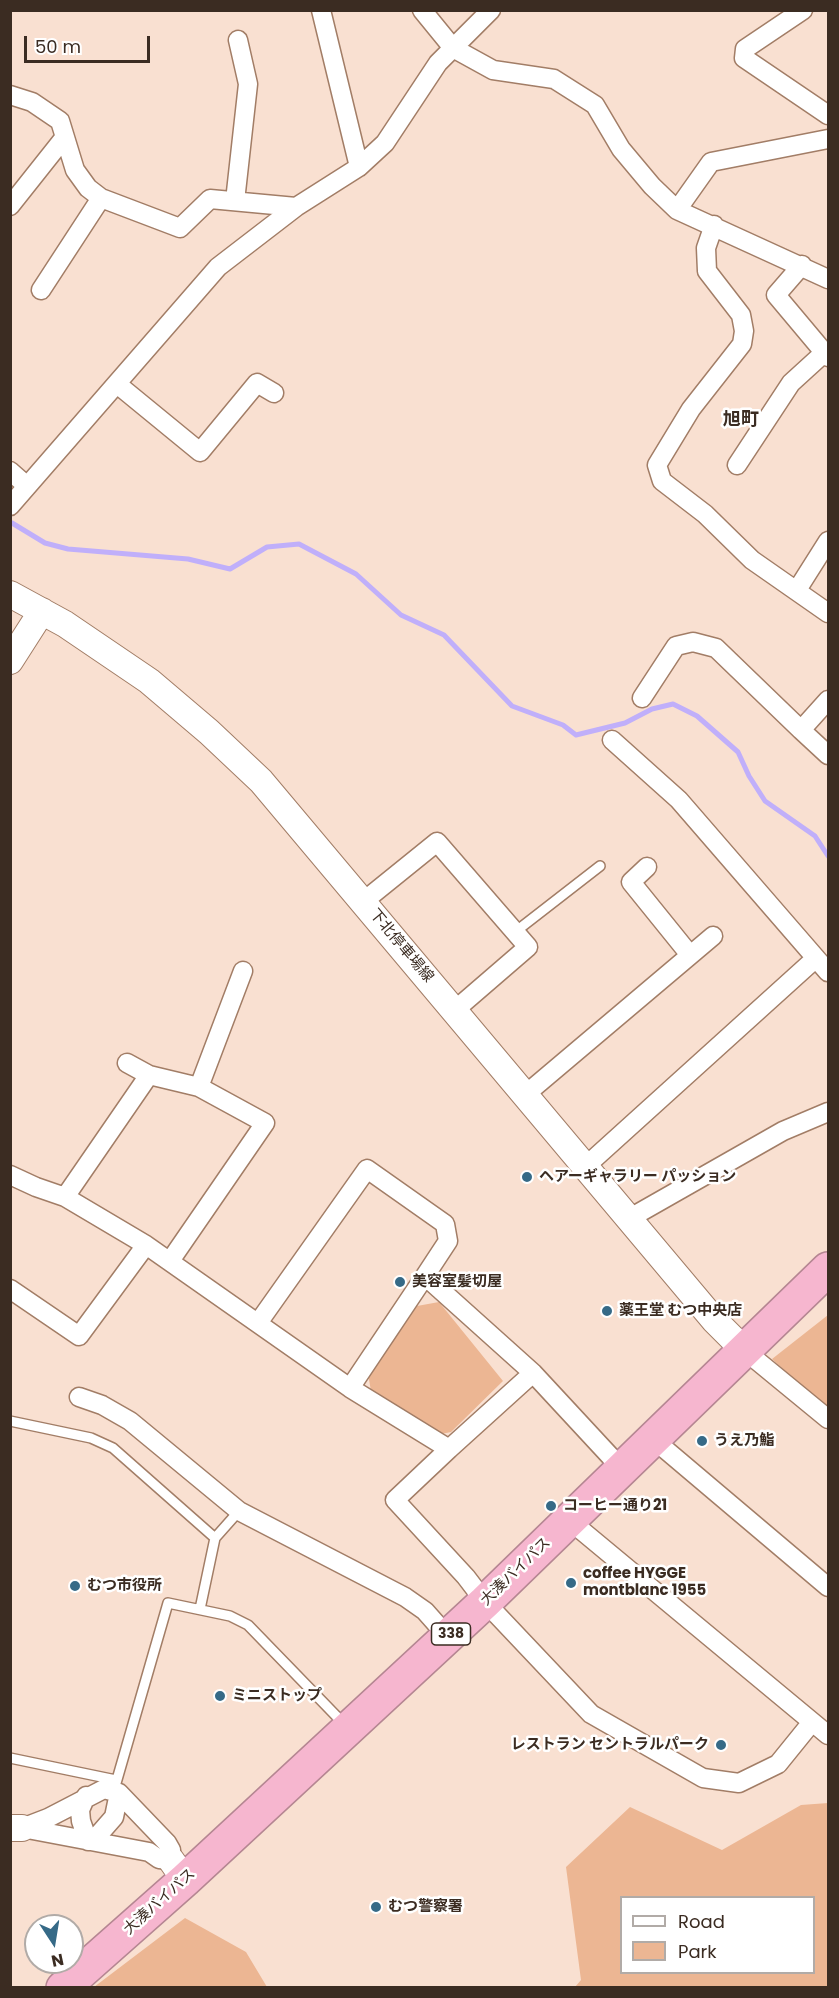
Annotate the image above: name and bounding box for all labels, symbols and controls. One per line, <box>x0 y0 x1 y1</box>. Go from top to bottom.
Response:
scale bar <box>27 24 153 62</box>
text: 50 m <box>35 34 81 59</box>
district label: 旭町 <box>723 409 759 431</box>
street label: 下北停車場線 <box>365 906 437 986</box>
place label: ヘアーギャラリー パッション <box>539 1168 736 1186</box>
marker: ヘアーギャラリー パッション <box>520 1170 534 1184</box>
place label: 美容室髪切屋 <box>412 1273 502 1291</box>
marker: 美容室髪切屋 <box>393 1275 407 1289</box>
place label: 薬王堂 むつ中央店 <box>619 1302 742 1320</box>
marker: 薬王堂 むつ中央店 <box>600 1304 614 1318</box>
place label: うえ乃鮨 <box>714 1432 774 1450</box>
marker: うえ乃鮨 <box>695 1434 709 1448</box>
place label: コーヒー通り21 <box>563 1497 667 1515</box>
marker: コーヒー通り21 <box>544 1499 558 1513</box>
street label: 大湊バイパス <box>477 1534 555 1610</box>
place label: coffee HYGGE montblanc 1955 <box>583 1565 706 1600</box>
marker: coffee HYGGE montblanc 1955 <box>564 1576 578 1590</box>
place label: むつ市役所 <box>87 1577 162 1595</box>
marker: むつ市役所 <box>68 1579 82 1593</box>
road number: 338 <box>432 1623 470 1645</box>
place label: ミニストップ <box>232 1687 322 1705</box>
marker: ミニストップ <box>213 1689 227 1703</box>
place label: レストラン セントラルパーク <box>511 1736 709 1754</box>
marker: レストラン セントラルパーク <box>714 1738 728 1752</box>
street label: 大湊バイパス <box>121 1865 199 1939</box>
legend <box>620 1896 815 1974</box>
place label: むつ警察署 <box>388 1898 463 1916</box>
marker: むつ警察署 <box>369 1900 383 1914</box>
text: Road <box>678 1909 725 1934</box>
north arrow <box>24 1914 84 1974</box>
text: Park <box>678 1939 717 1964</box>
text: N <box>49 1948 66 1973</box>

